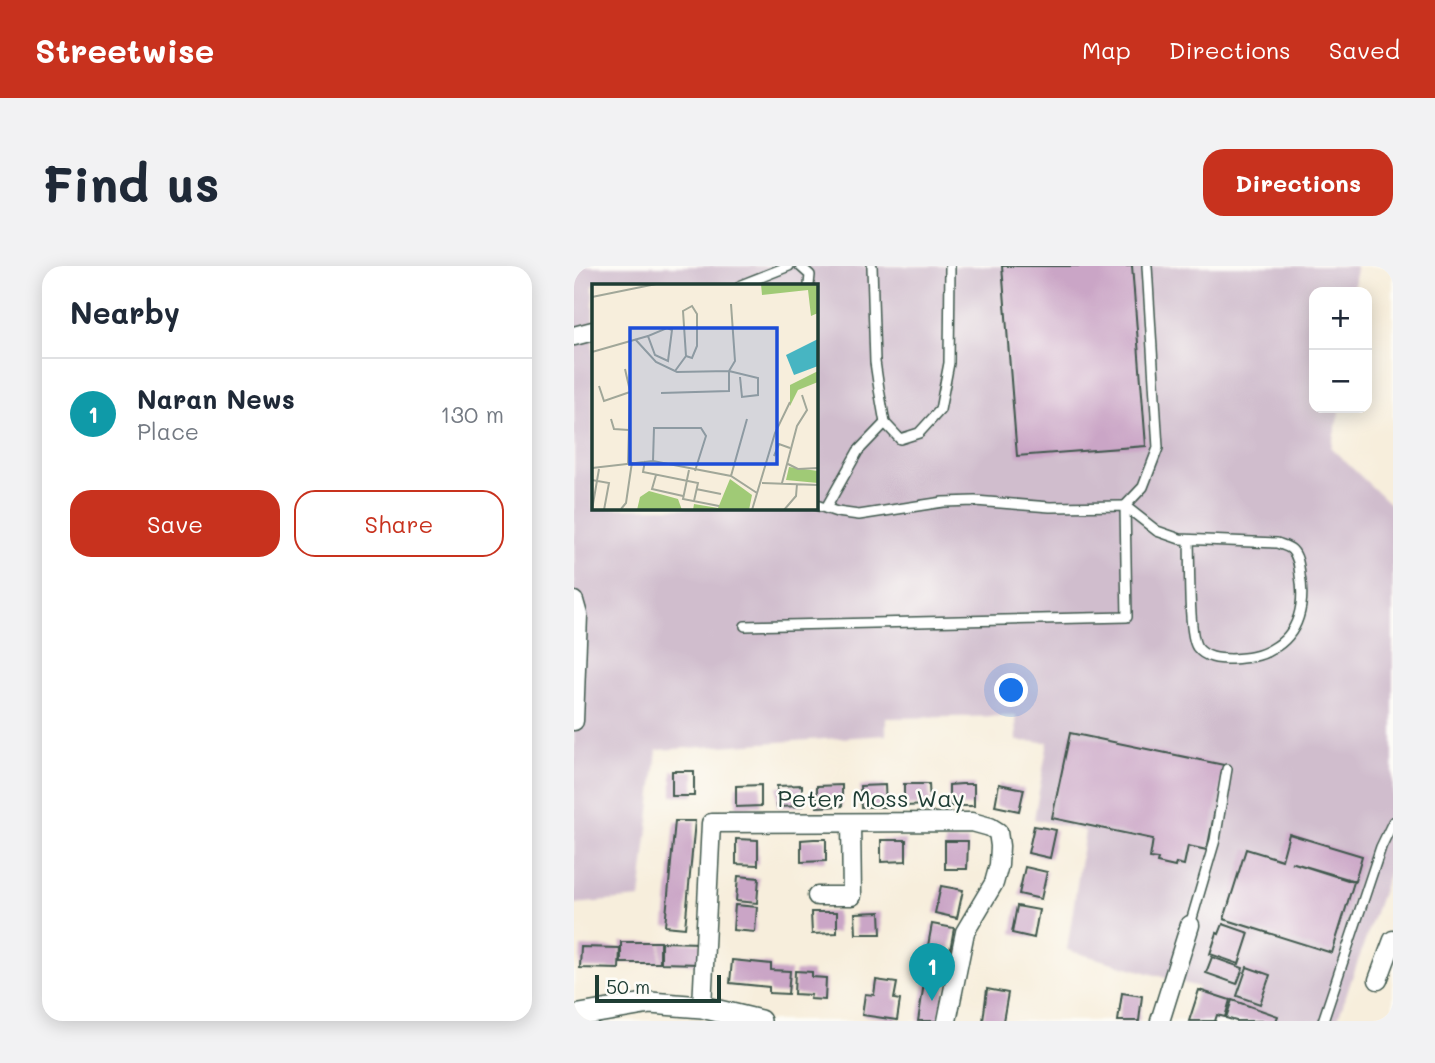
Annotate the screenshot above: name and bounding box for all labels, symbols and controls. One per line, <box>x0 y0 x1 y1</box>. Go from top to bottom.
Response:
text: Streetwise <box>35 28 214 71</box>
text: Map <box>1082 34 1131 65</box>
text: Directions <box>1169 34 1291 65</box>
text: Saved <box>1329 34 1400 65</box>
button: Directions <box>1203 149 1393 216</box>
text: Find us <box>42 151 220 214</box>
inset map <box>592 284 817 509</box>
map controls <box>1309 287 1372 413</box>
button: + <box>1309 287 1372 350</box>
text: Nearby <box>70 292 180 332</box>
button: − <box>1309 350 1372 413</box>
text: Naran News <box>137 382 295 416</box>
text: 1 <box>88 399 98 429</box>
text: 130 m <box>440 399 504 429</box>
text: Place <box>137 416 199 446</box>
button: Save <box>70 490 280 557</box>
button: Share <box>294 490 504 557</box>
your location <box>994 673 1028 707</box>
street label: Peter Moss Way <box>777 782 965 813</box>
pin: 1 <box>909 943 955 1001</box>
scale bar <box>595 972 721 1004</box>
text: 50 m <box>606 974 650 999</box>

